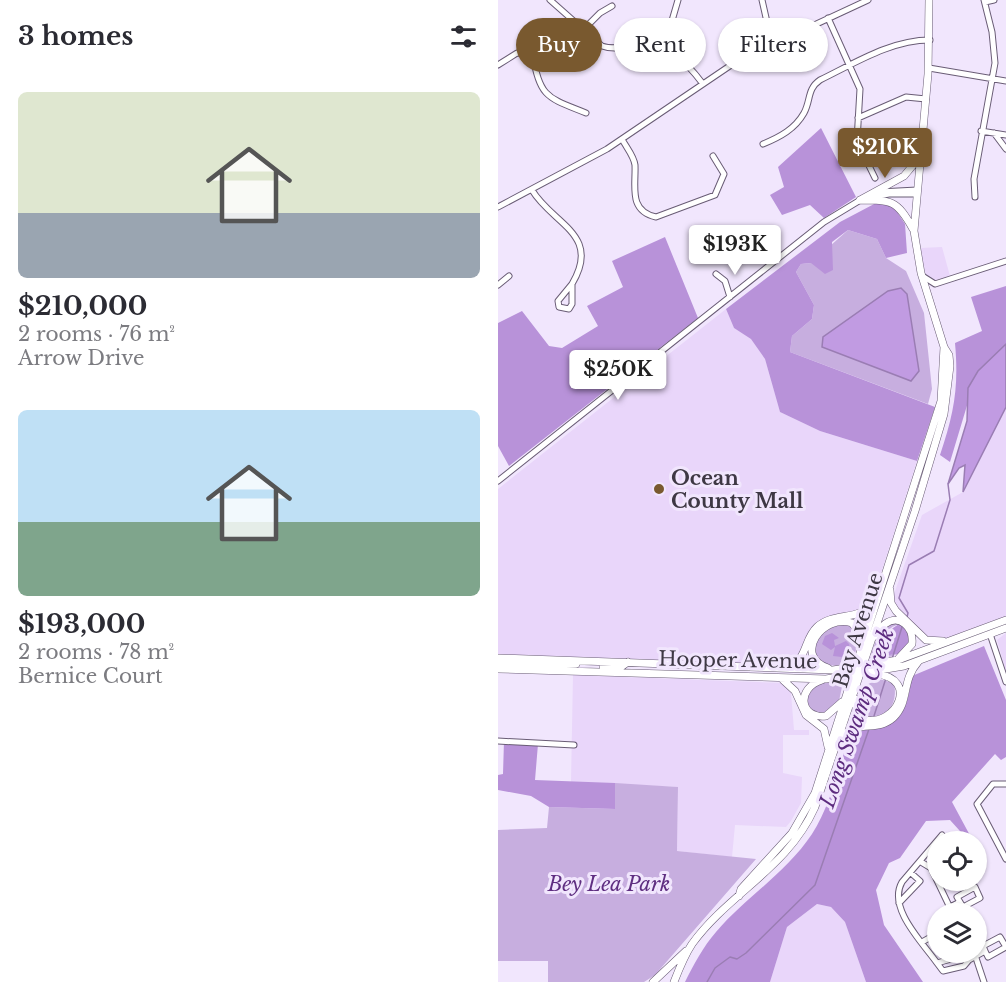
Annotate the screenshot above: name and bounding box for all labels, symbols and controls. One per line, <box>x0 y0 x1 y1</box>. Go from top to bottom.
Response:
chip: Buy <box>516 18 602 72</box>
chip: Rent <box>614 18 706 72</box>
chip: Filters <box>718 18 828 72</box>
text: 3 homes <box>18 20 133 52</box>
icon: filters <box>447 20 480 53</box>
pin: $210K <box>843 128 927 179</box>
icon: home <box>195 131 303 239</box>
text: $210K <box>852 135 918 159</box>
pin: $193K <box>693 225 777 276</box>
text: $193K <box>703 232 767 256</box>
text: $210,000 <box>18 290 147 322</box>
text: 2 rooms · 76 m² <box>18 322 175 346</box>
text: Arrow Drive <box>18 346 144 370</box>
pin: $250K <box>576 350 660 401</box>
text: $250K <box>583 357 653 381</box>
icon: home <box>195 449 303 557</box>
place label: Ocean County Mall <box>671 466 803 513</box>
marker: Ocean County Mall <box>652 482 666 496</box>
street label: Bay Avenue <box>828 570 888 690</box>
text: $193,000 <box>18 608 145 640</box>
water label: Long Swamp Creek <box>814 625 900 812</box>
text: 2 rooms · 78 m² <box>18 640 174 664</box>
street label: Hooper Avenue <box>658 647 818 673</box>
text: Bernice Court <box>18 664 162 688</box>
map controls <box>927 831 987 963</box>
button: locate <box>927 831 987 891</box>
park label: Bey Lea Park <box>547 872 670 896</box>
button: layers <box>927 903 987 963</box>

